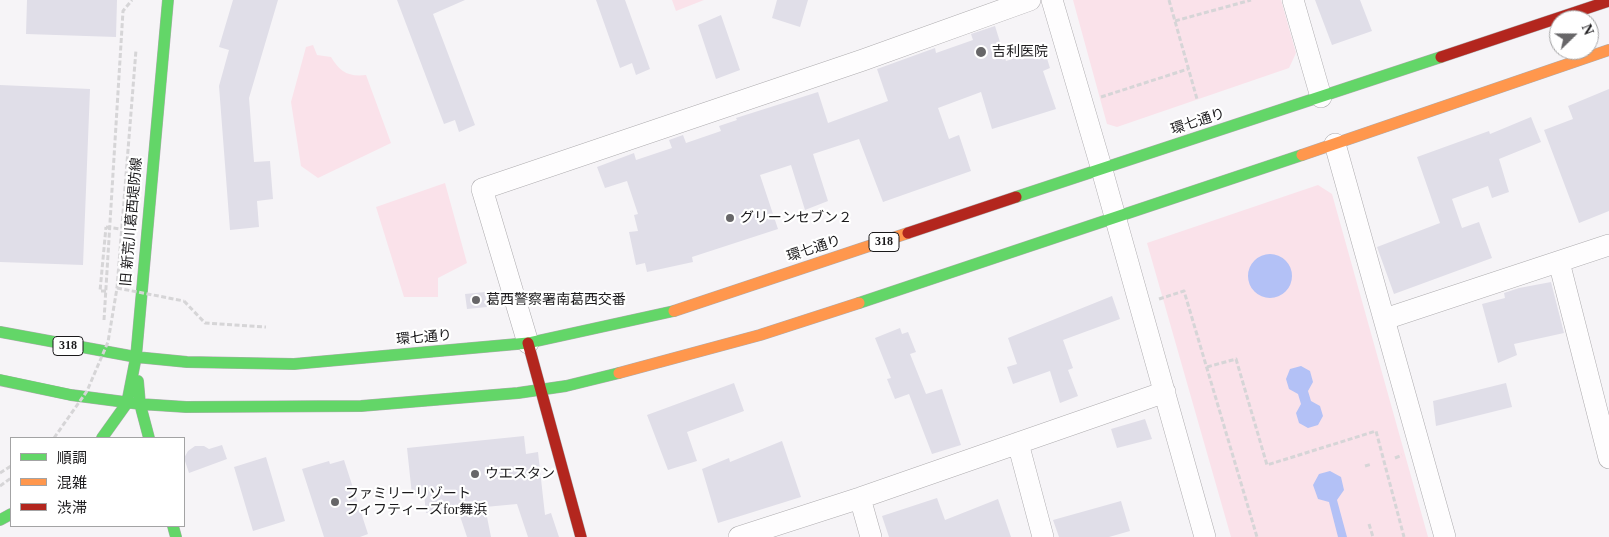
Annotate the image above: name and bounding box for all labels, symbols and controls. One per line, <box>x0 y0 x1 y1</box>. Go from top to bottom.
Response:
north arrow <box>1549 10 1599 60</box>
text: N <box>1579 22 1596 37</box>
place label: 吉利医院 <box>992 44 1048 60</box>
marker: 吉利医院 <box>974 45 988 59</box>
street label: 環七通り <box>1169 105 1227 139</box>
street label: 旧 新荒川葛西堤防線 <box>118 157 146 287</box>
place label: グリーンセブン２ <box>740 210 852 226</box>
marker: グリーンセブン２ <box>724 212 736 224</box>
street label: 環七通り <box>785 232 843 266</box>
road number: 318 <box>869 232 899 252</box>
place label: 葛西警察署南葛西交番 <box>486 292 626 308</box>
marker: 葛西警察署南葛西交番 <box>470 294 482 306</box>
street label: 環七通り <box>395 327 453 349</box>
road number: 318 <box>53 336 83 356</box>
legend <box>10 437 185 527</box>
text: 順調 <box>57 450 87 466</box>
place label: ウエスタン <box>485 466 555 482</box>
marker: ウエスタン <box>469 468 481 480</box>
text: 混雑 <box>57 475 87 491</box>
place label: ファミリーリゾート フィフティーズfor舞浜 <box>345 486 487 518</box>
marker: ファミリーリゾート フィフティーズfor舞浜 <box>329 496 341 508</box>
text: 渋滞 <box>57 500 87 516</box>

